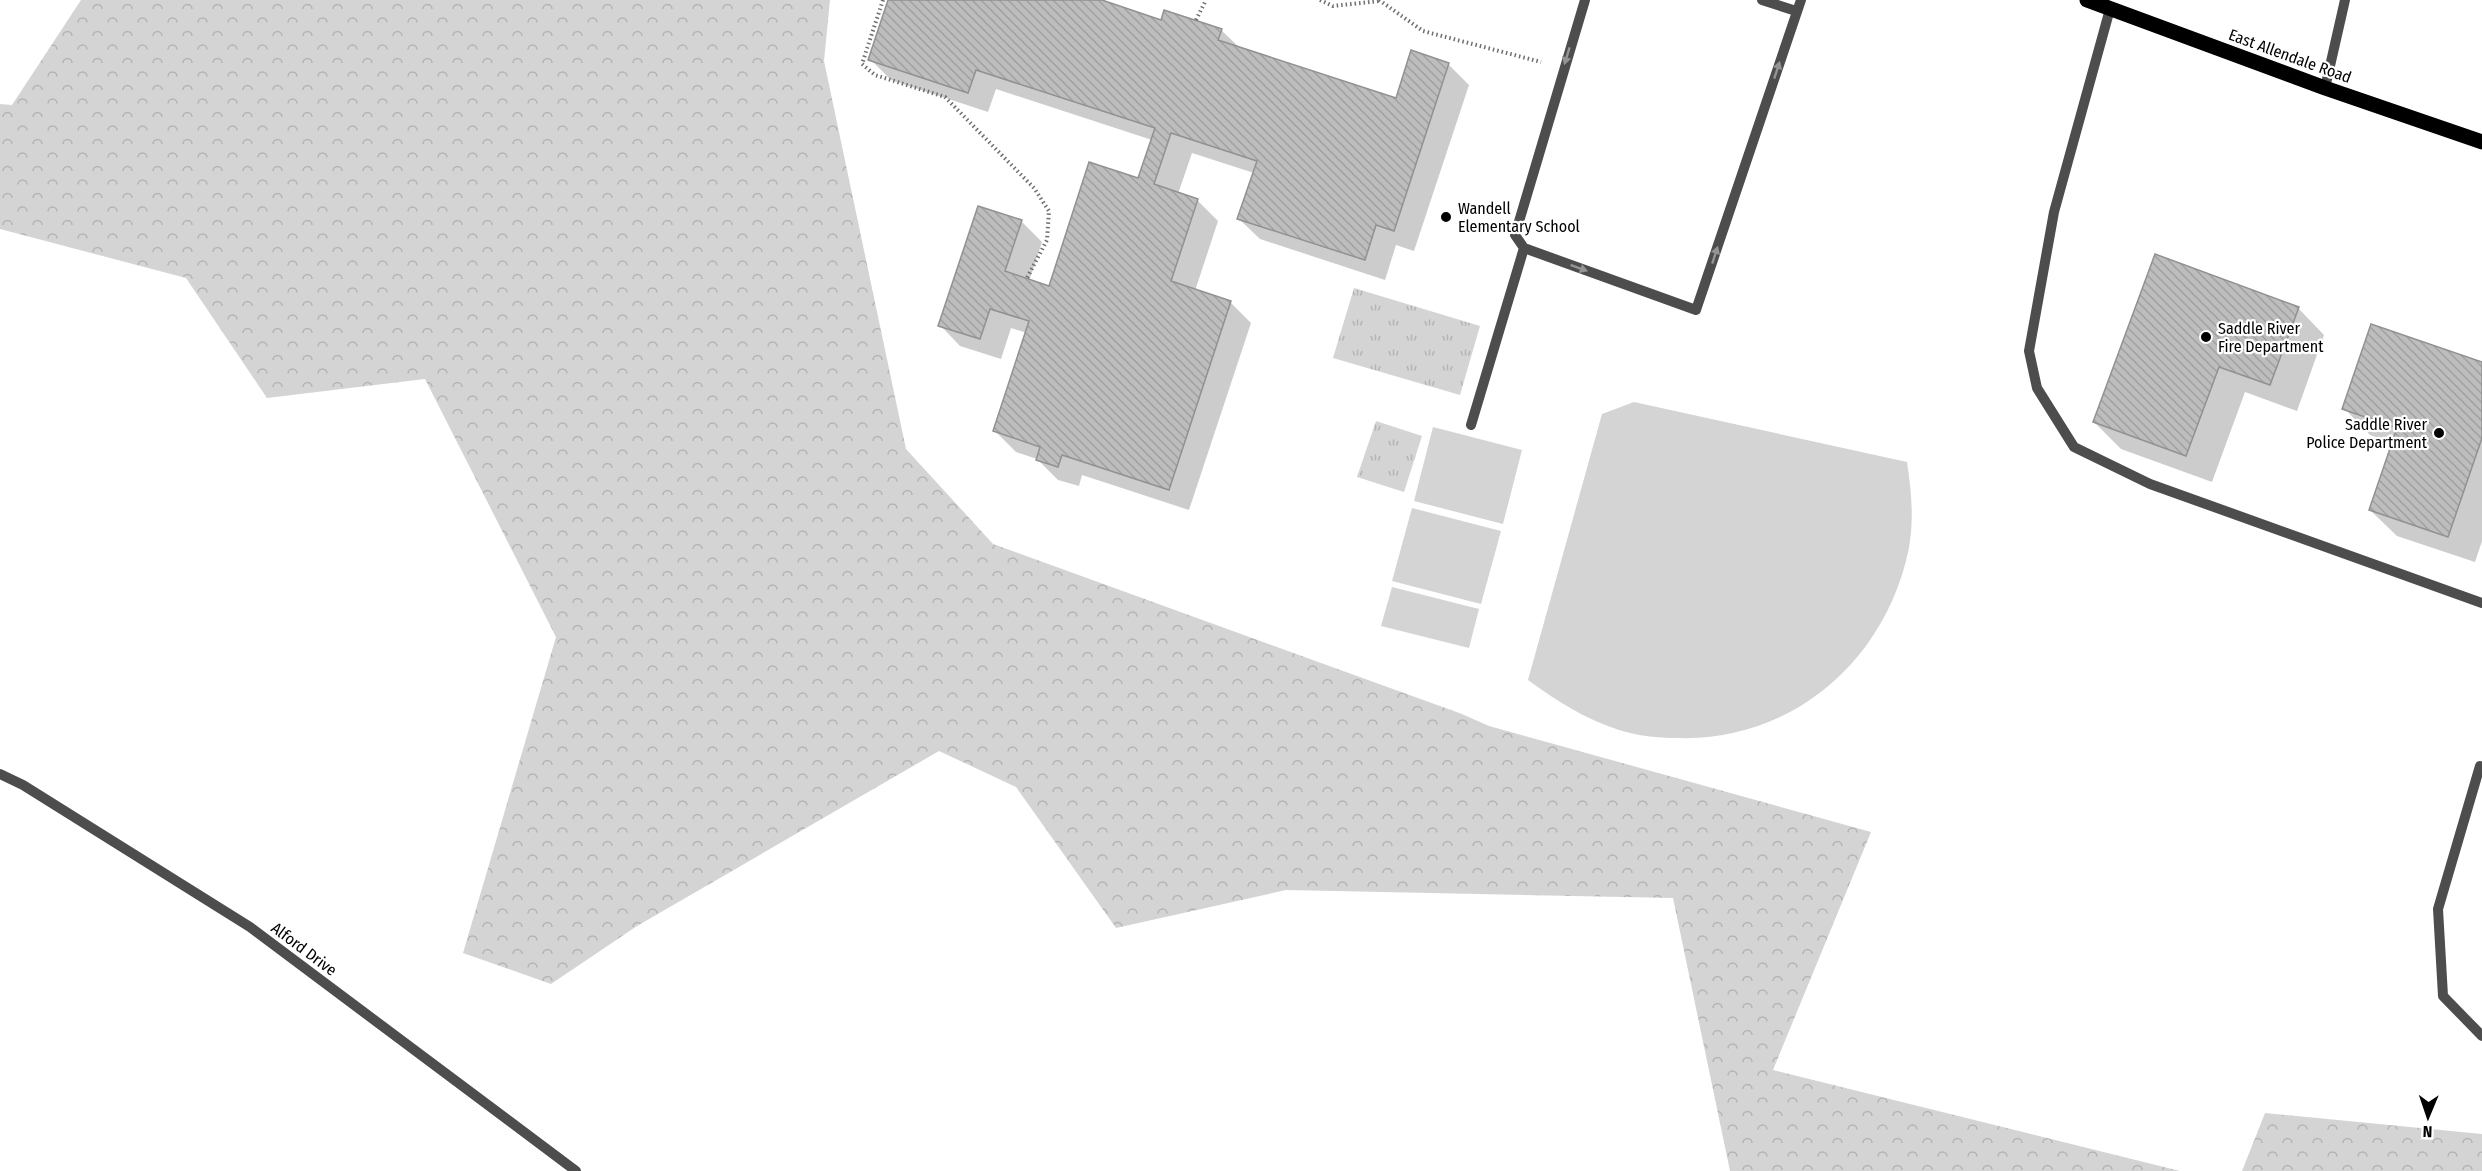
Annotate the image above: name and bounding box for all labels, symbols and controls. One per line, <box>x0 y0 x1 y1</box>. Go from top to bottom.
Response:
street label: East Allendale Road <box>2226 25 2354 87</box>
one-way arrow <box>1562 47 1571 65</box>
one-way arrow <box>1772 61 1782 79</box>
place label: Wandell Elementary School <box>1458 199 1580 236</box>
marker: Wandell Elementary School <box>1439 210 1453 224</box>
one-way arrow <box>1711 246 1720 264</box>
one-way arrow <box>1570 263 1588 273</box>
place label: Saddle River Fire Department <box>2218 319 2324 356</box>
marker: Saddle River Fire Department <box>2199 330 2213 344</box>
place label: Saddle River Police Department <box>2306 415 2428 452</box>
marker: Saddle River Police Department <box>2432 426 2446 440</box>
street label: Alford Drive <box>267 918 341 980</box>
north arrow <box>2398 1087 2458 1147</box>
text: N <box>2422 1122 2433 1141</box>

